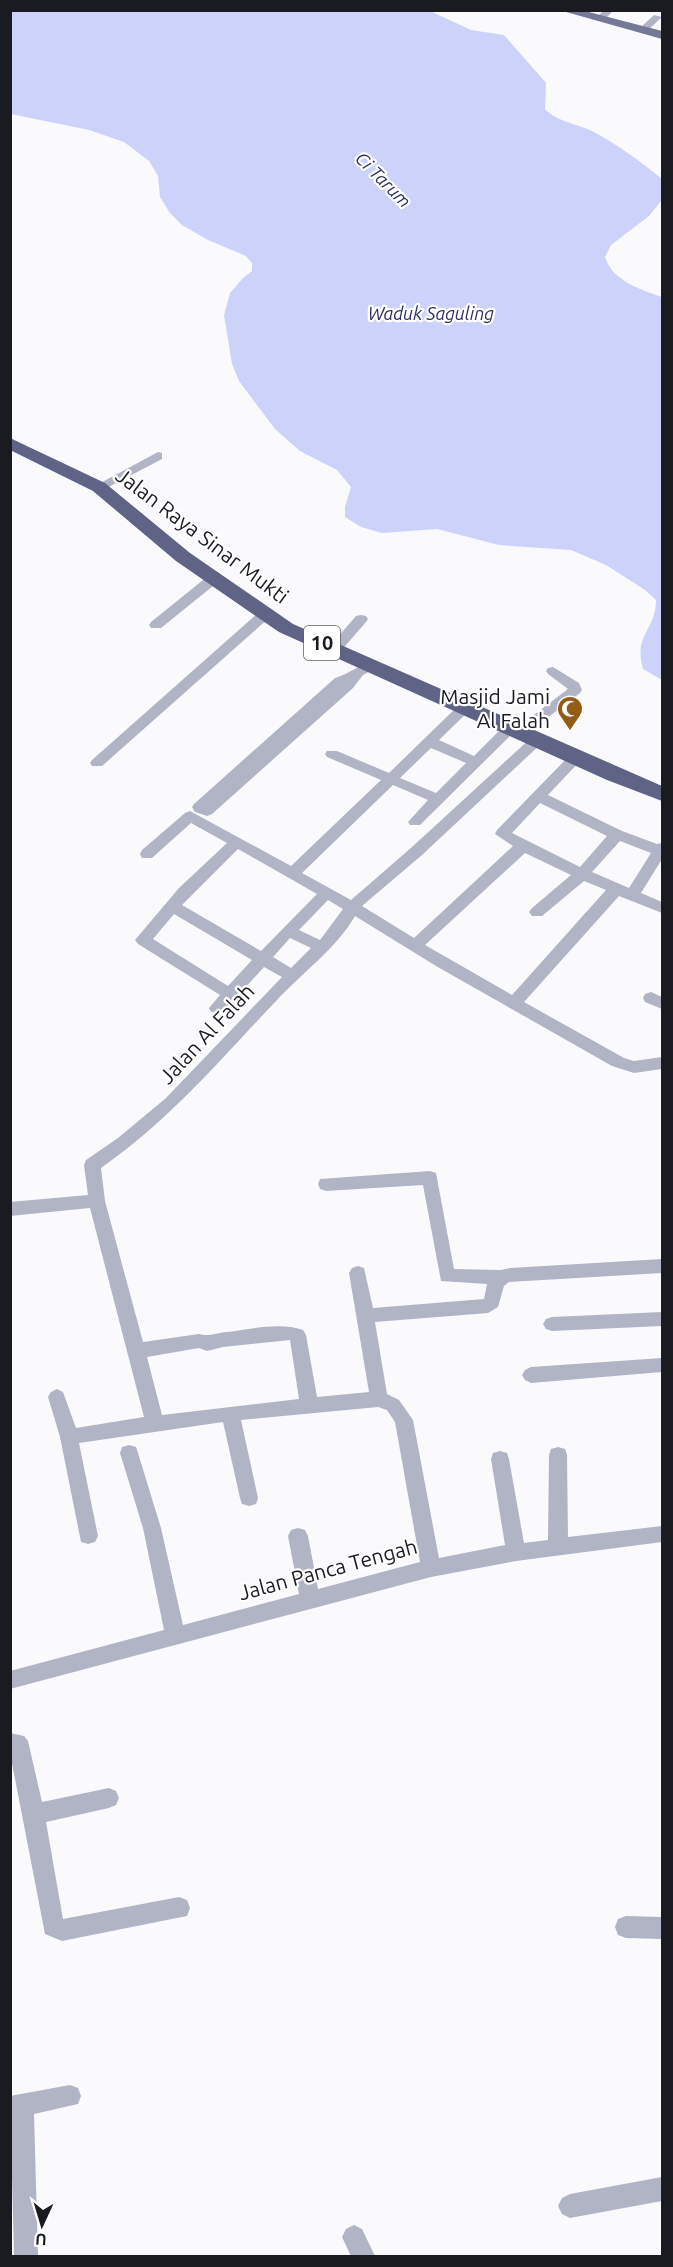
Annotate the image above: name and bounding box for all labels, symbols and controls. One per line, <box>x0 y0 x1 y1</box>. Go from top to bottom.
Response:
water label: Ci Tarum <box>352 148 415 211</box>
water label: Waduk Saguling <box>368 303 494 323</box>
street label: Jalan Raya Sinar Mukti <box>112 463 294 608</box>
road number: 10 <box>304 626 340 660</box>
place label: Masjid Jami Al Falah <box>440 684 550 732</box>
mosque icon: Masjid Jami Al Falah <box>555 694 585 732</box>
street label: Jalan Al Falah <box>154 978 259 1088</box>
street label: Jalan Panca Tengah <box>236 1534 420 1604</box>
north arrow <box>12 2195 72 2255</box>
text: U <box>35 2231 47 2249</box>

